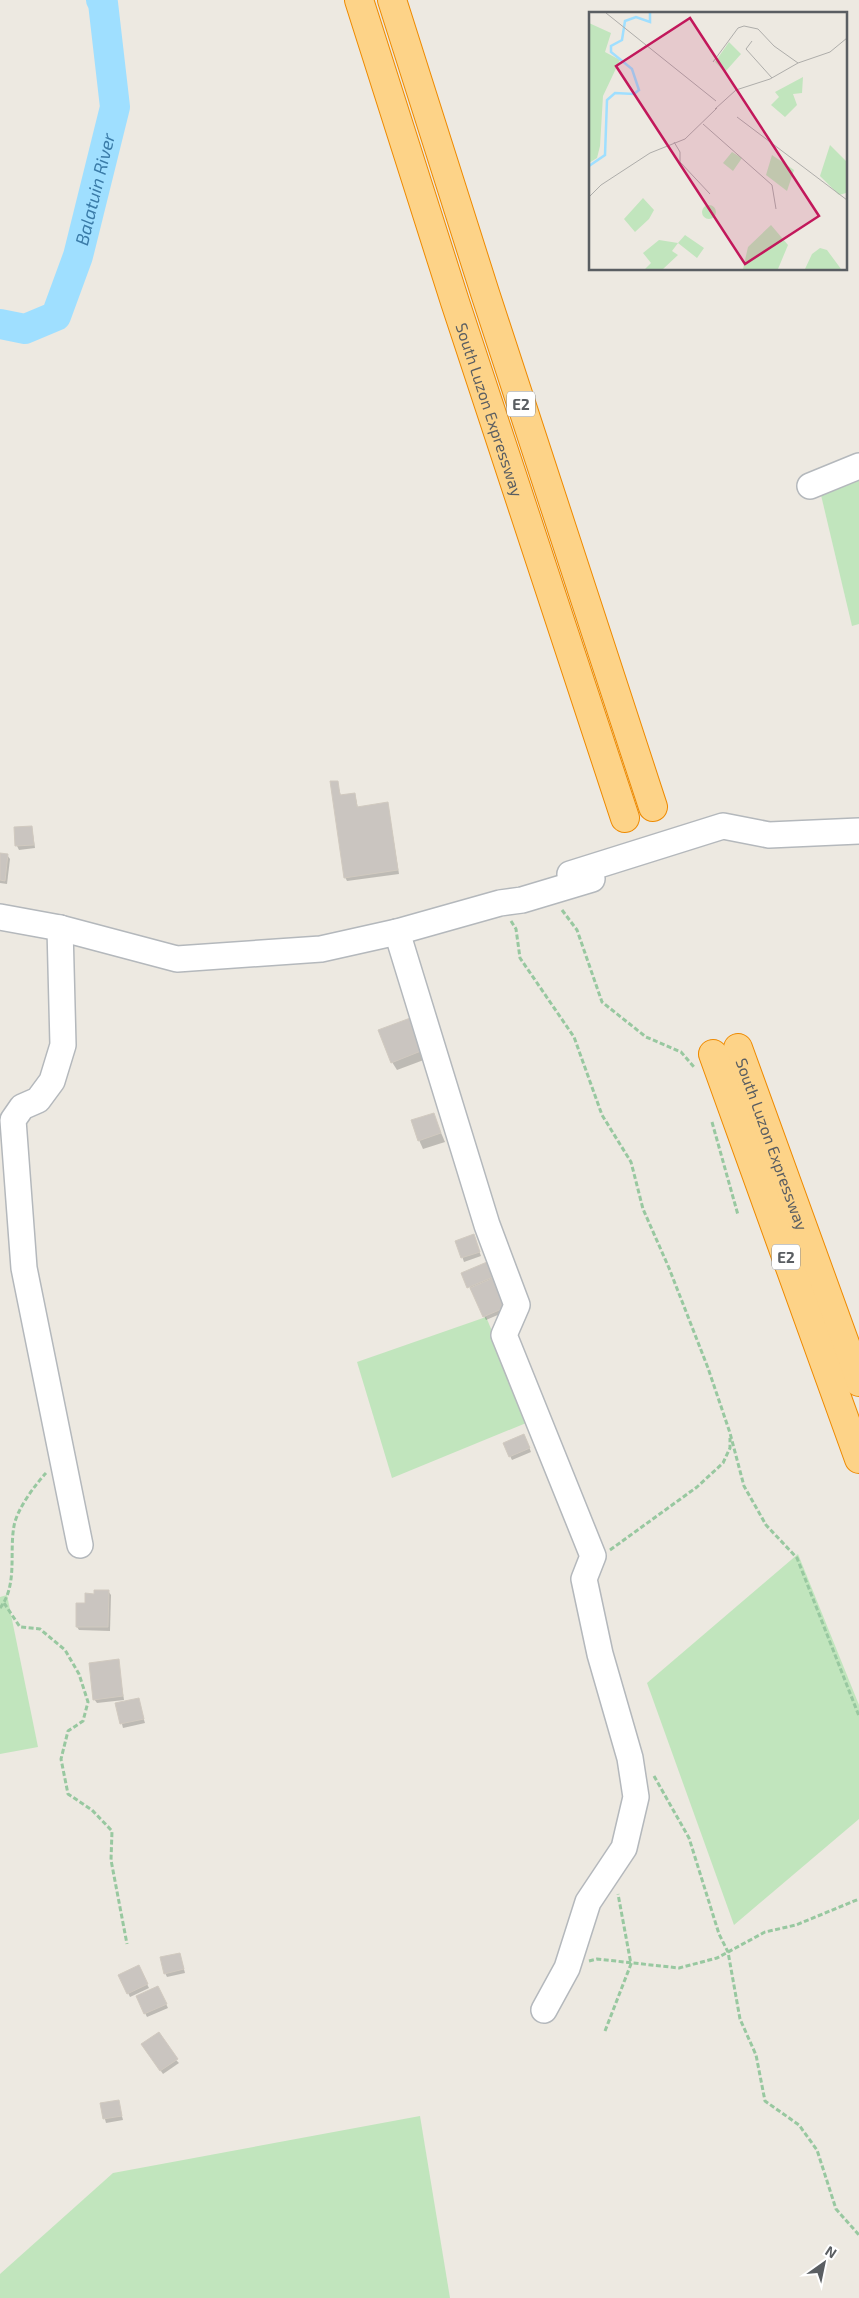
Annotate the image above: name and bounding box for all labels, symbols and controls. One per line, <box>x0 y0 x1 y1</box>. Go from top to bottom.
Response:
inset map <box>589 12 846 270</box>
water label: Balatuin River <box>70 130 119 247</box>
street label: South Luzon Expressway <box>453 320 528 499</box>
road number: E2 <box>507 392 535 416</box>
street label: South Luzon Expressway <box>733 1055 813 1233</box>
road number: E2 <box>772 1244 800 1270</box>
north arrow <box>799 2238 849 2288</box>
text: N <box>822 2242 840 2262</box>

